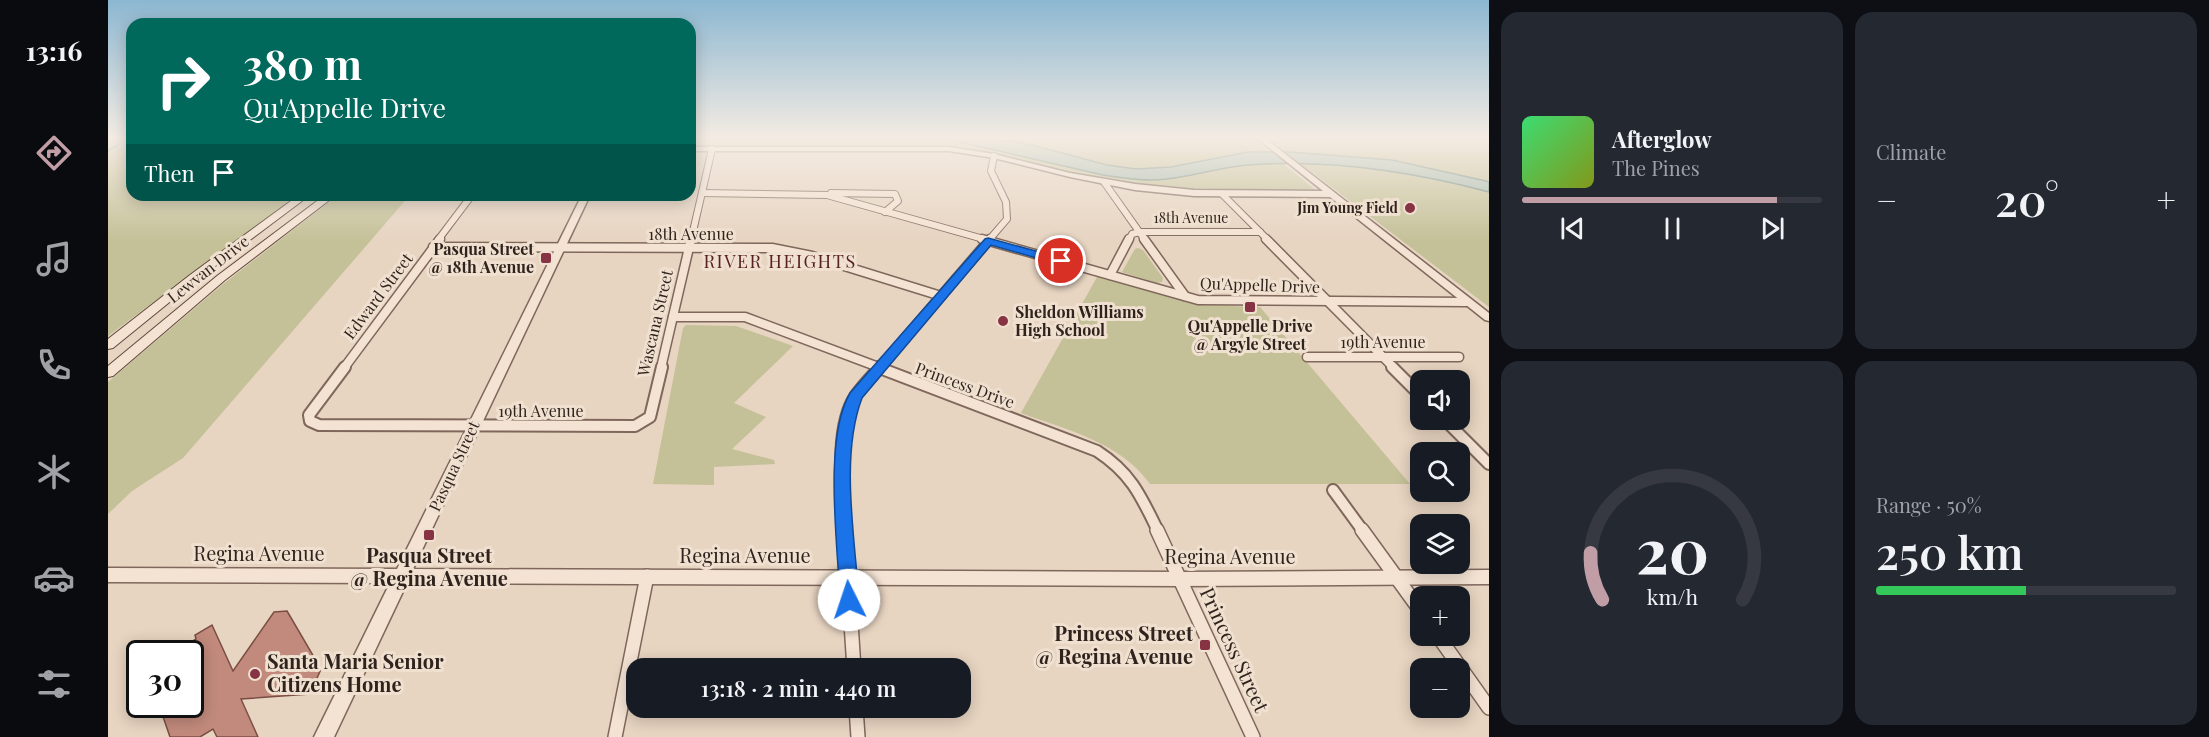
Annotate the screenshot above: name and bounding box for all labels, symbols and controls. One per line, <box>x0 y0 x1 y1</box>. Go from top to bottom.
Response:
text: 13:16 <box>26 32 82 68</box>
text: 380 m <box>243 35 362 91</box>
icon: right <box>144 42 222 120</box>
text: Qu'Appelle Drive <box>243 89 446 125</box>
text: Afterglow <box>1612 124 1712 154</box>
icon: directions <box>33 132 75 174</box>
text: Climate <box>1876 138 1946 165</box>
text: The Pines <box>1612 154 1700 181</box>
icon: arrive <box>207 156 240 189</box>
text: Then <box>144 158 195 188</box>
text: 20° <box>1995 168 2059 228</box>
text: − <box>1876 177 1897 221</box>
text: + <box>2157 177 2176 221</box>
place label: Jim Young Field <box>1296 198 1399 217</box>
marker: Jim Young Field <box>1403 201 1417 215</box>
street label: 18th Avenue <box>1154 208 1228 227</box>
icon: previous <box>1556 212 1589 245</box>
icon: pause <box>1656 212 1689 245</box>
icon: next <box>1756 212 1789 245</box>
street label: 18th Avenue <box>648 223 734 244</box>
street label: Lewvan Drive <box>163 230 253 307</box>
pin <box>1035 235 1086 286</box>
icon: music <box>33 238 75 280</box>
place label: Pasqua Street @ 18th Avenue <box>428 238 534 277</box>
icon: arrive <box>1044 244 1077 277</box>
street label: Edward Street <box>338 248 417 343</box>
district label: RIVER HEIGHTS <box>703 249 857 273</box>
marker: Pasqua Street @ 18th Avenue <box>539 251 553 265</box>
street label: Wascana Street <box>632 267 677 379</box>
street label: Qu'Appelle Drive <box>1200 272 1321 297</box>
marker: Qu'Appelle Drive @ Argyle Street <box>1243 300 1257 314</box>
place label: Sheldon Williams High School <box>1015 301 1144 340</box>
marker: Sheldon Williams High School <box>996 314 1010 328</box>
place label: Qu'Appelle Drive @ Argyle Street <box>1187 315 1313 354</box>
street label: 19th Avenue <box>1340 331 1426 352</box>
icon: phone <box>33 344 75 386</box>
street label: Princess Drive <box>913 357 1018 412</box>
map controls <box>1410 370 1470 718</box>
button: sound <box>1410 370 1470 430</box>
street label: 19th Avenue <box>498 400 584 421</box>
street label: Pasqua Street <box>423 417 484 514</box>
button: search <box>1410 442 1470 502</box>
icon: climate <box>33 451 75 493</box>
text: Range · 50% <box>1876 491 1982 518</box>
text: 20 <box>1636 506 1708 590</box>
button: layers <box>1410 514 1470 574</box>
text: 250 km <box>1876 521 2024 581</box>
marker: Pasqua Street @ Regina Avenue <box>422 528 436 542</box>
street label: Regina Avenue <box>193 539 325 566</box>
place label: Pasqua Street @ Regina Avenue <box>350 541 508 591</box>
street label: Regina Avenue <box>679 541 811 568</box>
street label: Regina Avenue <box>1164 542 1296 569</box>
icon: car <box>33 557 75 599</box>
position arrow <box>817 568 881 632</box>
text: km/h <box>1646 582 1698 610</box>
street label: Princess Street <box>1195 583 1276 717</box>
button: + <box>1410 586 1470 646</box>
place label: Princess Street @ Regina Avenue <box>1035 619 1194 669</box>
marker: Princess Street @ Regina Avenue <box>1198 638 1212 652</box>
speed limit sign: 30 <box>126 640 204 718</box>
place label: Santa Maria Senior Citizens Home <box>267 647 444 697</box>
button: − <box>1410 658 1470 718</box>
icon: filters <box>33 663 75 705</box>
marker: Santa Maria Senior Citizens Home <box>248 667 262 681</box>
text: 13:18 · 2 min · 440 m <box>701 673 896 703</box>

